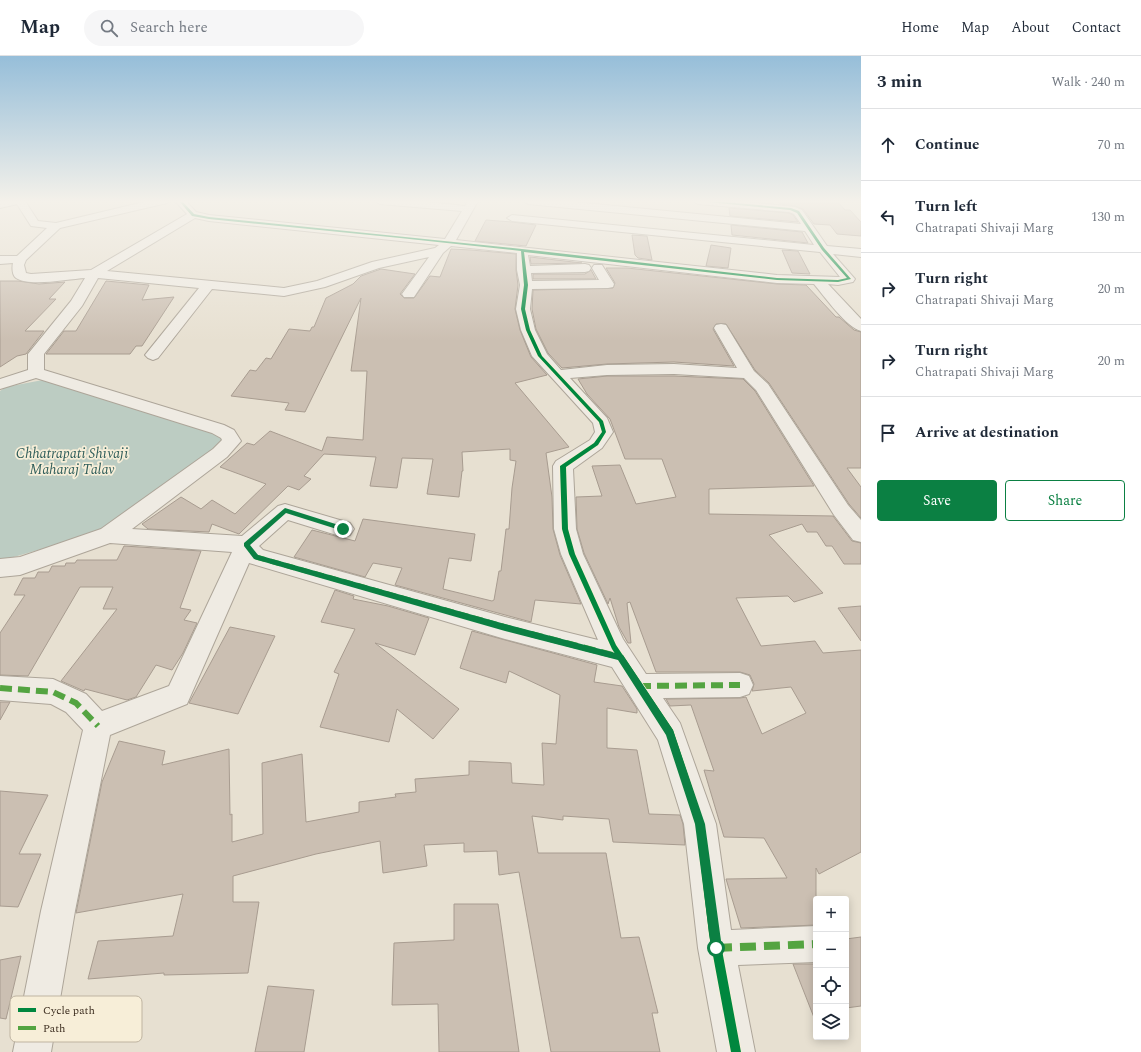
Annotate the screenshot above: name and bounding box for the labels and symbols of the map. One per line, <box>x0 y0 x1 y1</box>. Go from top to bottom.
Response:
water label: Chhatrapati Shivaji Maharaj Talav <box>16 443 128 480</box>
route end <box>334 520 352 538</box>
route start <box>707 939 725 957</box>
legend <box>10 996 142 1042</box>
text: Cycle path <box>43 1002 95 1019</box>
text: Path <box>43 1020 65 1037</box>

